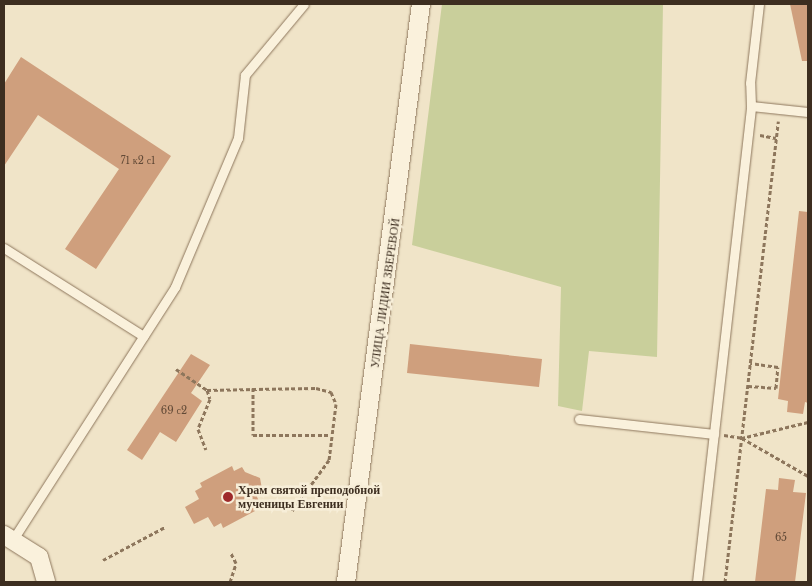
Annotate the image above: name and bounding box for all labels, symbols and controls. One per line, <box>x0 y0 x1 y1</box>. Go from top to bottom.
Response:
house number: 71 к2 с1 <box>120 155 156 167</box>
street label: УЛИЦА ЛИДИИ ЗВЕРЕВОЙ <box>367 217 403 369</box>
house number: 69 с2 <box>161 405 187 417</box>
place label: Храм святой преподобной мученицы Евгении <box>238 483 380 511</box>
marker: Храм святой преподобной мученицы Евгении <box>222 491 234 503</box>
house number: 65 <box>775 532 787 544</box>

